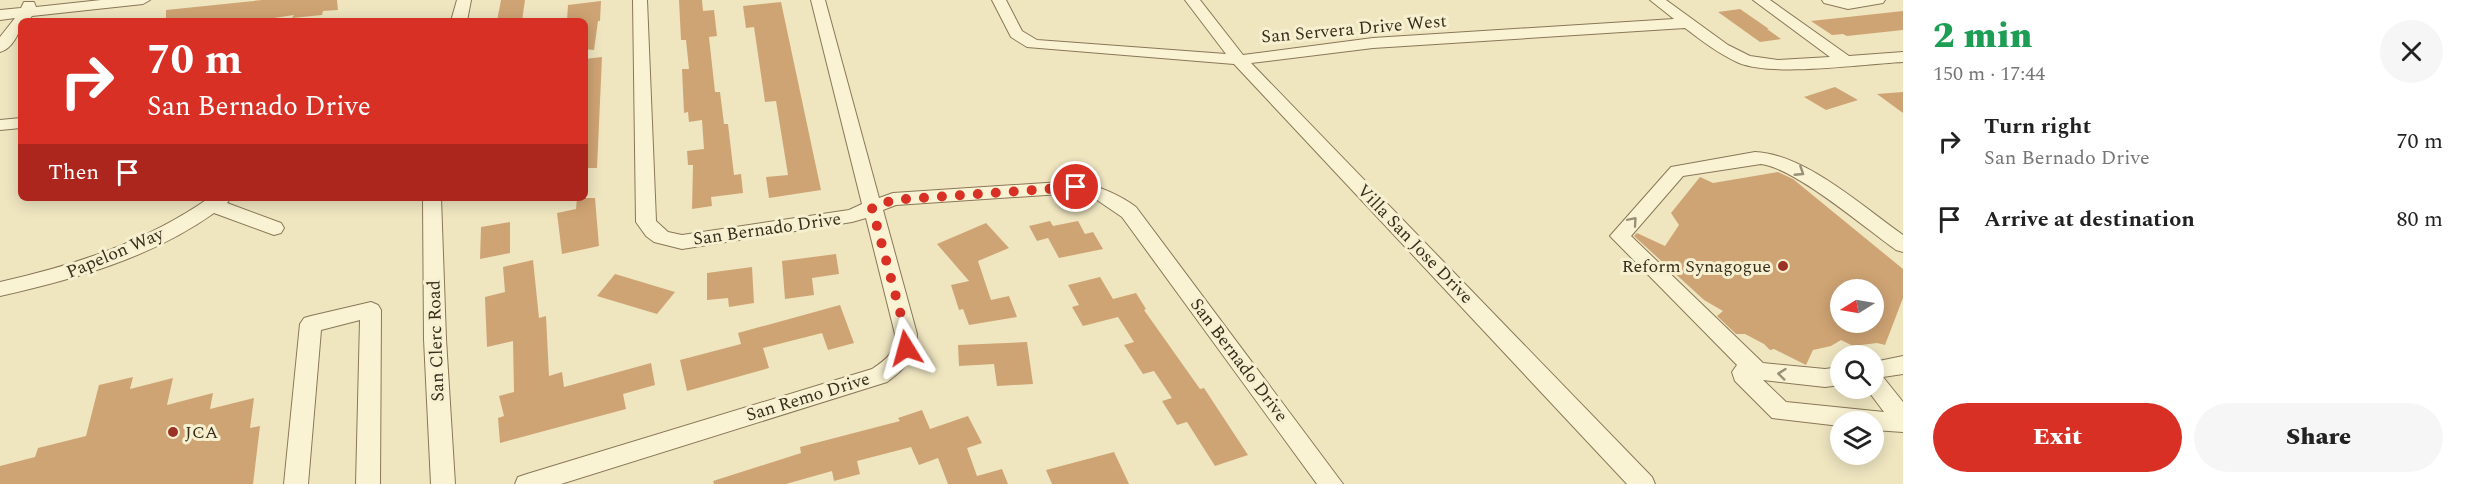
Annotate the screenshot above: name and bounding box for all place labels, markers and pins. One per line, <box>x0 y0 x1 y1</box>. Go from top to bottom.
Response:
pin <box>1050 161 1101 212</box>
place label: Reform Synagogue <box>1622 253 1771 280</box>
marker: Reform Synagogue <box>1776 259 1790 273</box>
place label: JCA <box>185 419 218 446</box>
marker: JCA <box>166 425 180 439</box>

